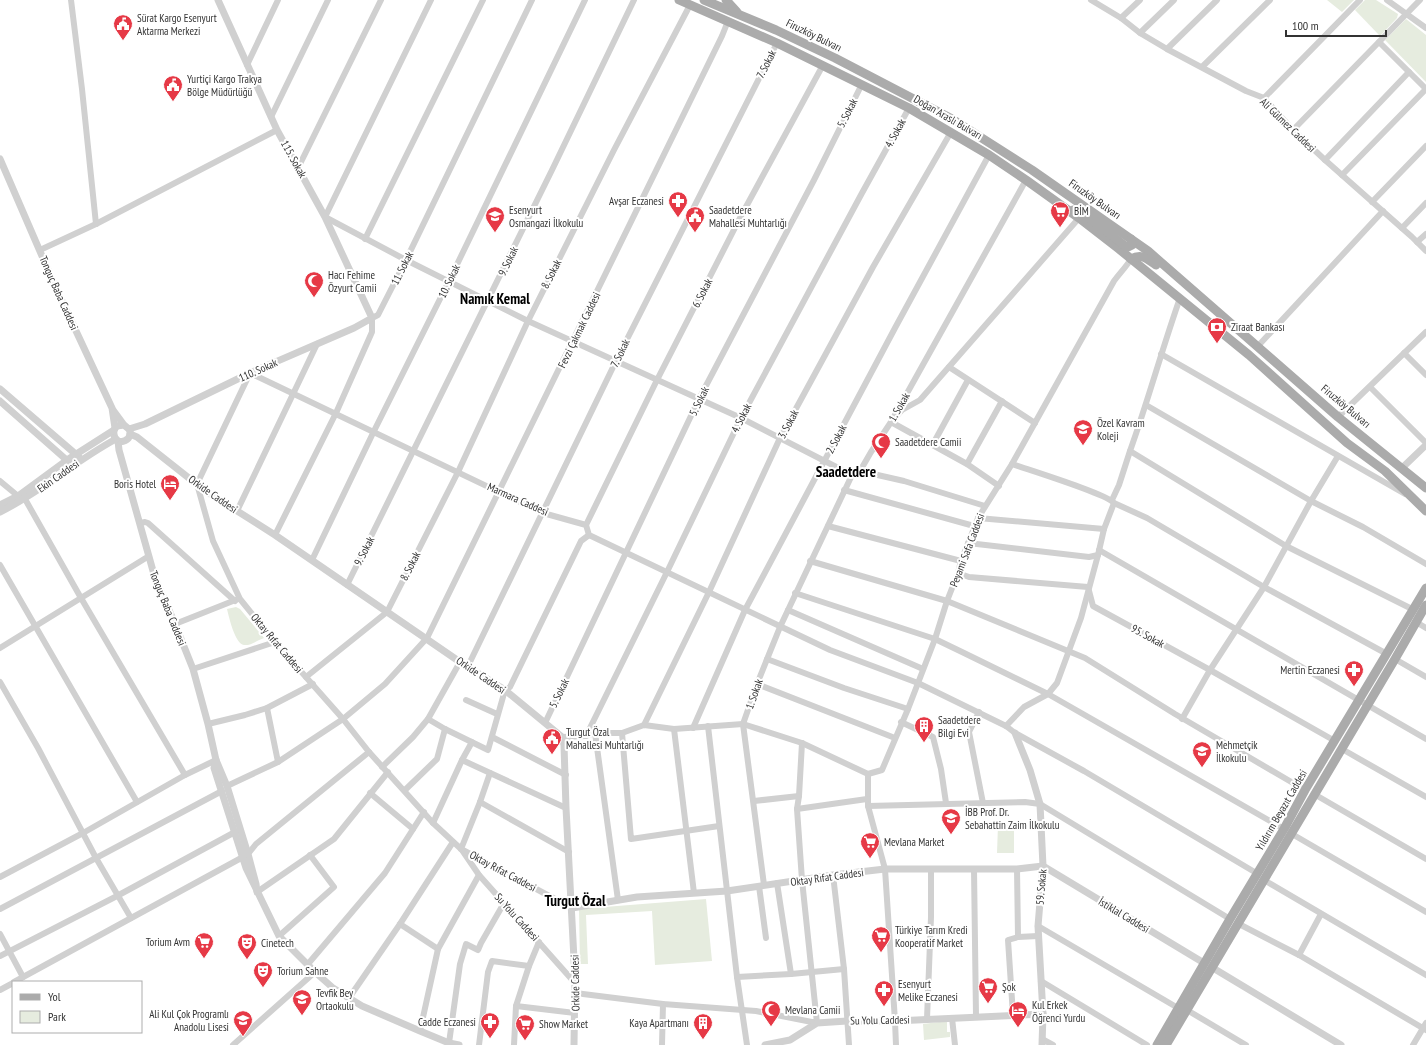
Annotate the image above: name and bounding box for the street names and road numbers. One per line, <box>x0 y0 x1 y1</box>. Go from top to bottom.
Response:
street label: Firuzköy Bulvarı <box>784 16 844 54</box>
street label: 7. Sokak <box>753 47 779 81</box>
street label: Doğan Araslı Bulvarı <box>911 92 985 142</box>
street label: 5. Sokak <box>834 95 861 130</box>
street label: Ali Gülmez Caddesi <box>1257 95 1319 155</box>
street label: 4. Sokak <box>881 115 909 150</box>
street label: 115. Sokak <box>278 138 310 181</box>
street label: Firuzköy Bulvarı <box>1066 176 1124 222</box>
street label: 9. Sokak <box>495 243 521 278</box>
street label: 11. Sokak <box>388 248 417 287</box>
street label: Tonguç Baba Caddesi <box>36 254 82 332</box>
street label: 8. Sokak <box>538 256 565 291</box>
street label: 10. Sokak <box>435 261 463 300</box>
street label: 6. Sokak <box>689 275 716 310</box>
street label: Fevzi Çakmak Caddesi <box>555 290 603 370</box>
street label: 7. Sokak <box>607 336 633 370</box>
street label: 110. Sokak <box>237 355 280 385</box>
street label: Firuzköy Bulvarı <box>1318 381 1374 431</box>
street label: 5. Sokak <box>686 383 712 418</box>
street label: 1. Sokak <box>885 389 913 424</box>
street label: 4. Sokak <box>728 400 755 435</box>
street label: 3. Sokak <box>775 406 802 441</box>
street label: 2. Sokak <box>823 421 850 456</box>
street label: Ekin Caddesi <box>34 456 82 496</box>
street label: Orkide Caddesi <box>186 472 240 516</box>
street label: Marmara Caddesi <box>485 479 551 519</box>
street label: Peyami Safa Caddesi <box>947 511 987 589</box>
street label: 9. Sokak <box>351 533 378 568</box>
street label: 8. Sokak <box>397 548 424 583</box>
street label: Tonguç Baba Caddesi <box>147 569 189 647</box>
street label: Oktay Rıfat Caddesi <box>248 610 306 676</box>
street label: 95. Sokak <box>1129 621 1168 651</box>
street label: Orkide Caddesi <box>454 653 508 697</box>
street label: 5. Sokak <box>546 675 572 710</box>
street label: 1. Sokak <box>742 676 766 711</box>
street label: Yıldırım Beyazıt Caddesi <box>1252 767 1310 853</box>
street label: Oktay Rıfat Caddesi <box>467 848 539 894</box>
street label: Oktay Rıfat Caddesi <box>790 865 864 889</box>
street label: 59. Sokak <box>1032 868 1050 905</box>
street label: Su Yolu Caddesi <box>492 890 542 944</box>
street label: İstiklal Caddesi <box>1096 894 1152 936</box>
street label: Orkide Caddesi <box>568 954 582 1012</box>
street label: Su Yolu Caddesi <box>850 1012 910 1028</box>

